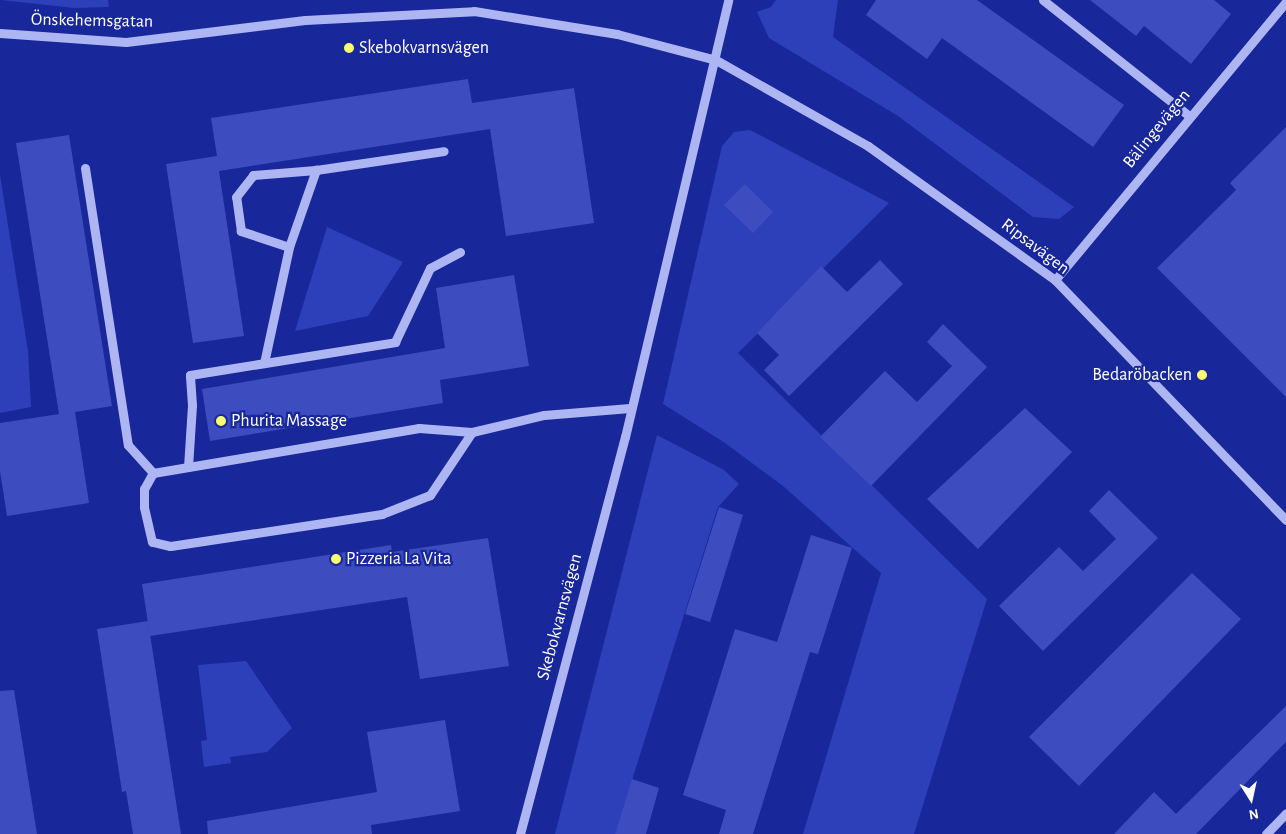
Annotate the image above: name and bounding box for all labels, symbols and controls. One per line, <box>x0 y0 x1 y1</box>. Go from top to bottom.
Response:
street label: Önskehemsgatan <box>31 9 153 33</box>
place label: Skebokvarnsvägen <box>359 37 489 59</box>
marker: Skebokvarnsvägen <box>343 42 355 54</box>
street label: Bälingevägen <box>1119 85 1195 173</box>
street label: Ripsavägen <box>996 214 1074 280</box>
place label: Bedaröbacken <box>1092 364 1192 386</box>
marker: Bedaröbacken <box>1196 369 1208 381</box>
place label: Phurita Massage <box>231 410 347 432</box>
marker: Phurita Massage <box>215 415 227 427</box>
place label: Pizzeria La Vita <box>346 548 451 570</box>
street label: Skebokvarnsvägen <box>533 551 587 683</box>
marker: Pizzeria La Vita <box>330 553 342 565</box>
north arrow <box>1226 774 1276 824</box>
text: N <box>1248 806 1260 822</box>

